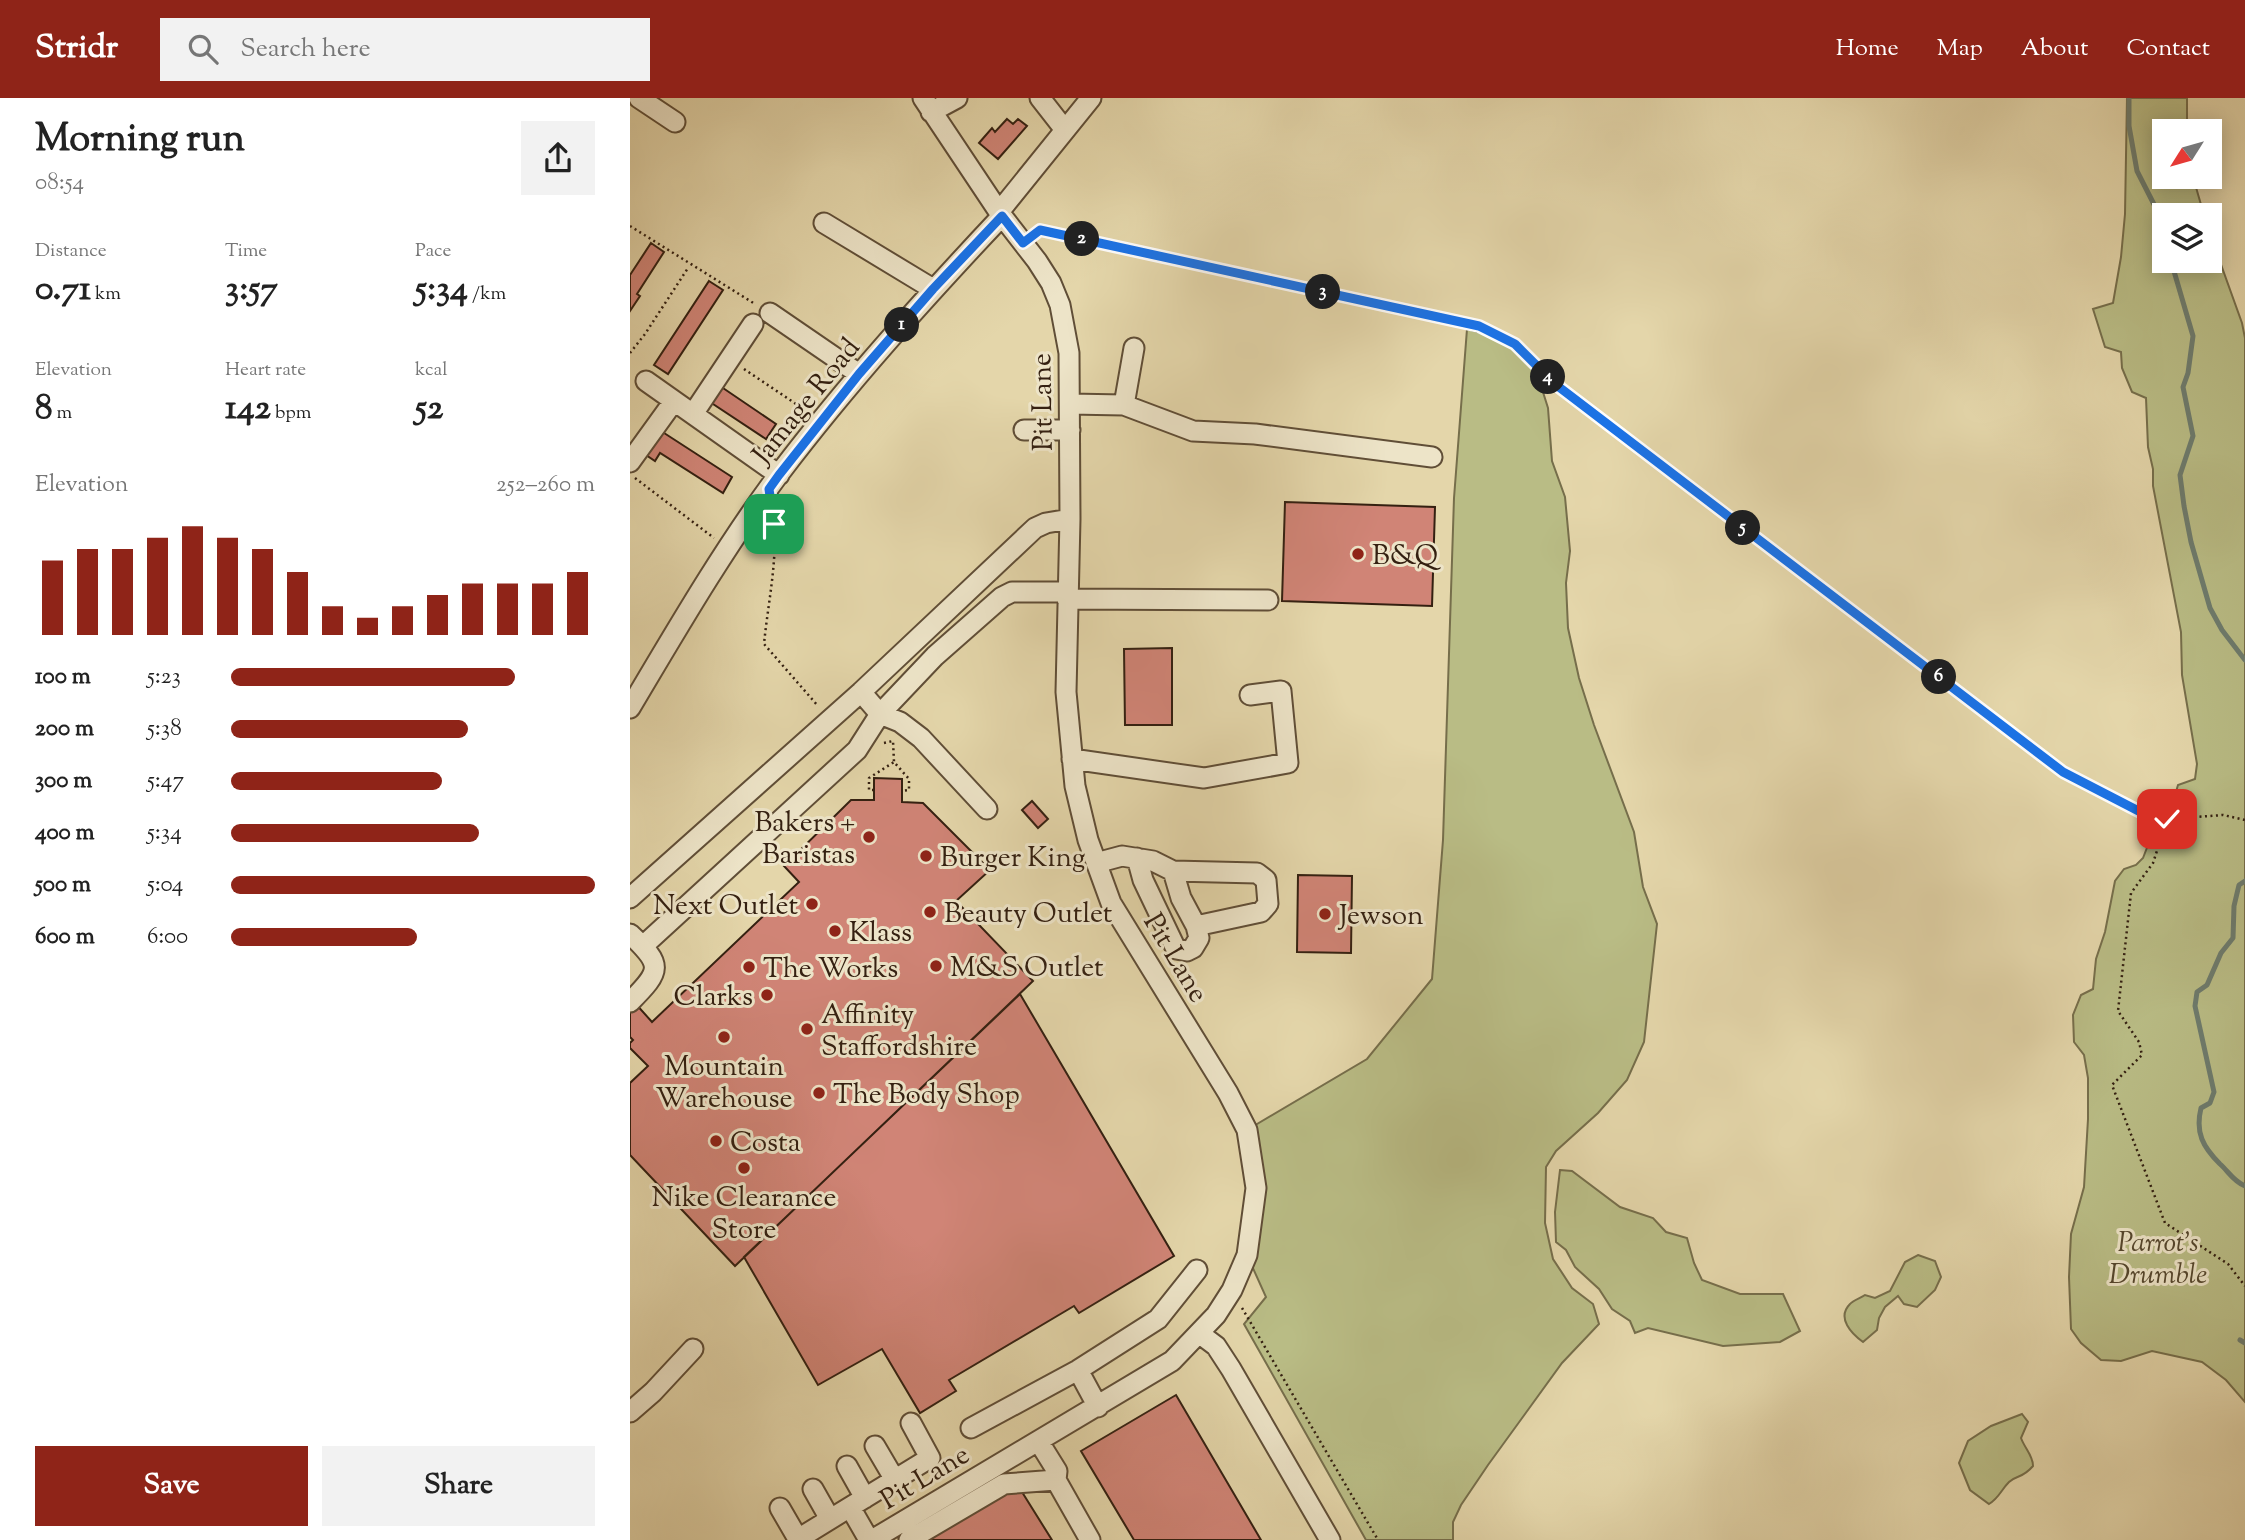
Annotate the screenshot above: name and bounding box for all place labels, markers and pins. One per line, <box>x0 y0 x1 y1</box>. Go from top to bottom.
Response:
pin: 2 <box>1064 222 1100 256</box>
pin: 3 <box>1306 274 1340 310</box>
pin: 1 <box>884 308 920 342</box>
pin: 4 <box>1530 360 1566 394</box>
pin <box>744 494 804 554</box>
pin: 5 <box>1726 510 1760 546</box>
place label: B&Q <box>1372 537 1442 577</box>
marker: B&Q <box>1350 546 1366 562</box>
pin: 6 <box>1922 660 1956 694</box>
pin <box>2137 789 2197 849</box>
place label: Bakers + Baristas <box>754 804 855 876</box>
marker: Bakers + Baristas <box>861 829 877 845</box>
place label: Burger King <box>940 839 1085 879</box>
marker: Burger King <box>918 848 934 864</box>
place label: Next Outlet <box>653 887 798 927</box>
place label: Beauty Outlet <box>944 895 1113 935</box>
marker: Next Outlet <box>804 896 820 912</box>
place label: Jewson <box>1337 897 1424 937</box>
marker: Beauty Outlet <box>922 904 938 920</box>
marker: Jewson <box>1317 906 1333 922</box>
place label: Klass <box>849 914 912 954</box>
marker: Klass <box>827 923 843 939</box>
place label: M&S Outlet <box>950 949 1104 989</box>
place label: The Works <box>763 950 898 990</box>
marker: M&S Outlet <box>928 958 944 974</box>
marker: The Works <box>741 959 757 975</box>
place label: Clarks <box>673 978 753 1018</box>
marker: Clarks <box>759 987 775 1003</box>
place label: Affinity Staffordshire <box>821 996 977 1068</box>
marker: Affinity Staffordshire <box>799 1021 815 1037</box>
marker: Mountain Warehouse <box>716 1029 732 1045</box>
place label: Mountain Warehouse <box>655 1048 793 1120</box>
place label: The Body Shop <box>833 1076 1020 1116</box>
marker: The Body Shop <box>811 1085 827 1101</box>
place label: Costa <box>730 1124 801 1164</box>
marker: Costa <box>708 1133 724 1149</box>
marker: Nike Clearance Store <box>736 1160 752 1176</box>
place label: Nike Clearance Store <box>652 1179 836 1251</box>

